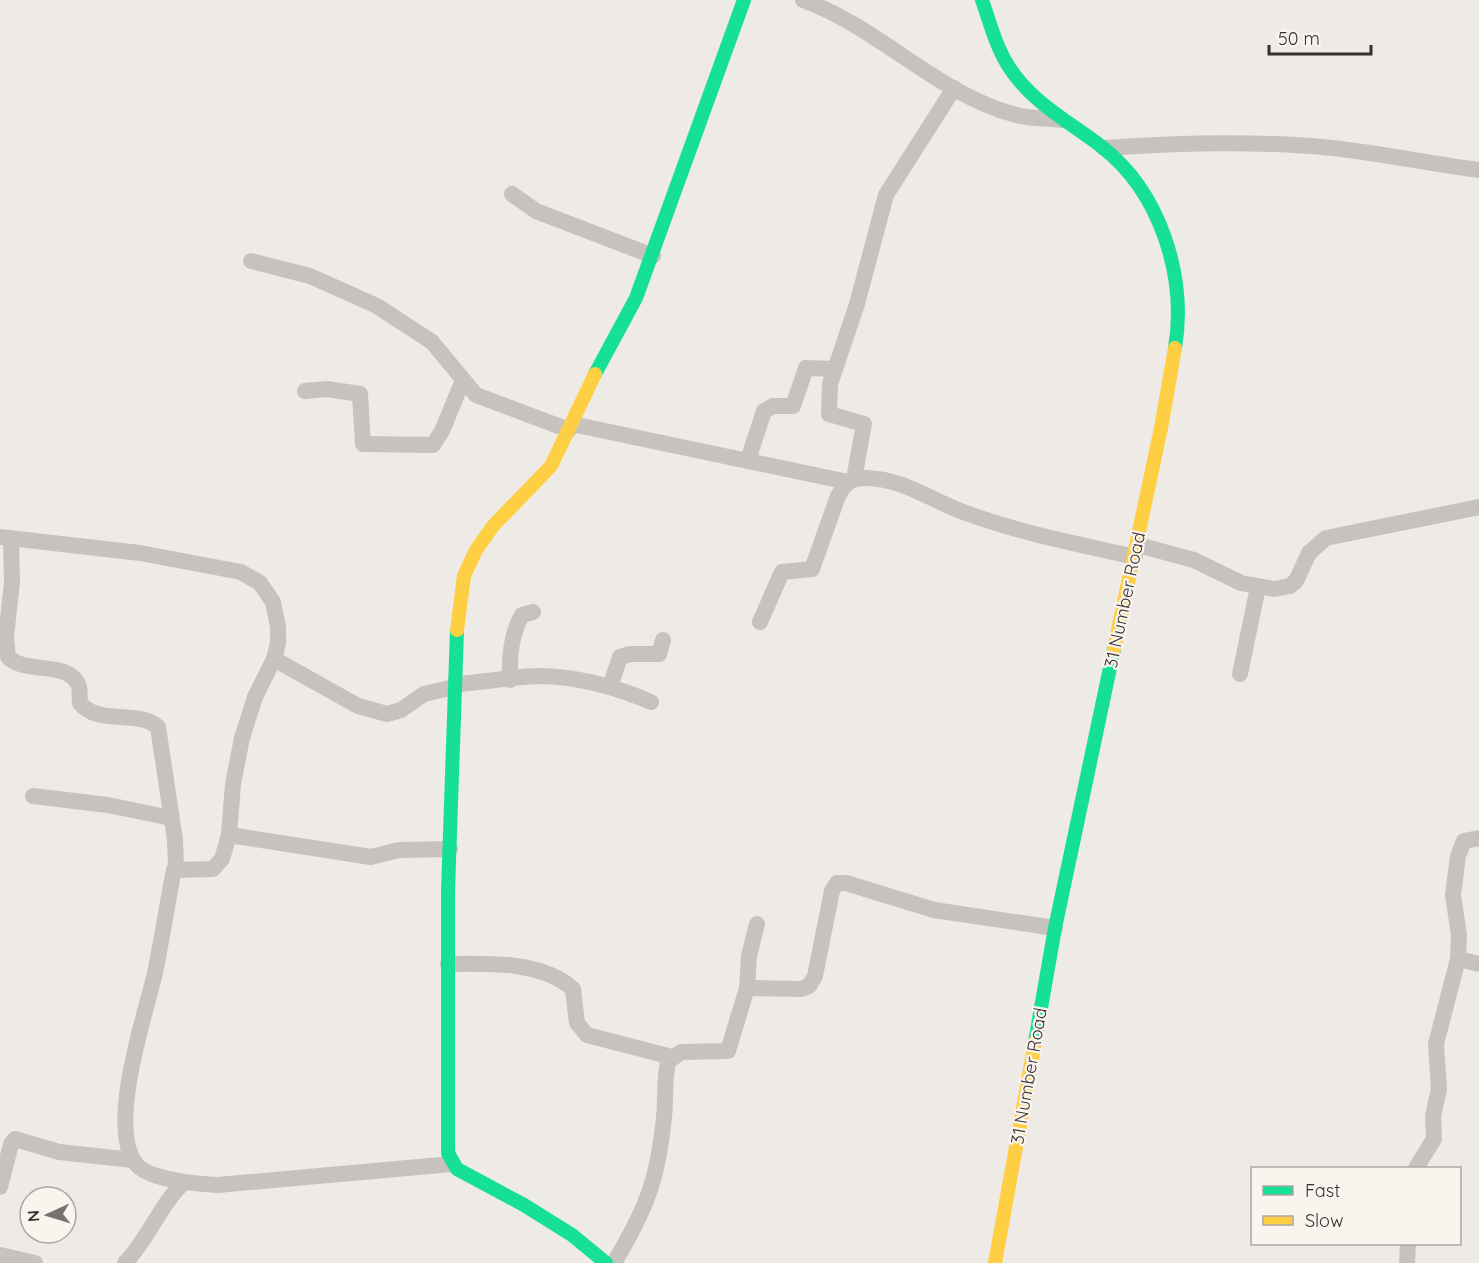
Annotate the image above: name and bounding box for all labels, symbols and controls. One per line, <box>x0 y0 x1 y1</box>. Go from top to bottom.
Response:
scale bar <box>1269 18 1371 56</box>
text: 50 m <box>1278 27 1320 50</box>
street label: 31 Number Road <box>1099 530 1150 670</box>
street label: 31 Number Road <box>1005 1006 1052 1146</box>
legend <box>1251 1167 1461 1245</box>
text: Fast <box>1305 1179 1340 1202</box>
north arrow <box>18 1185 78 1245</box>
text: N <box>23 1209 43 1223</box>
text: Slow <box>1305 1209 1343 1232</box>

